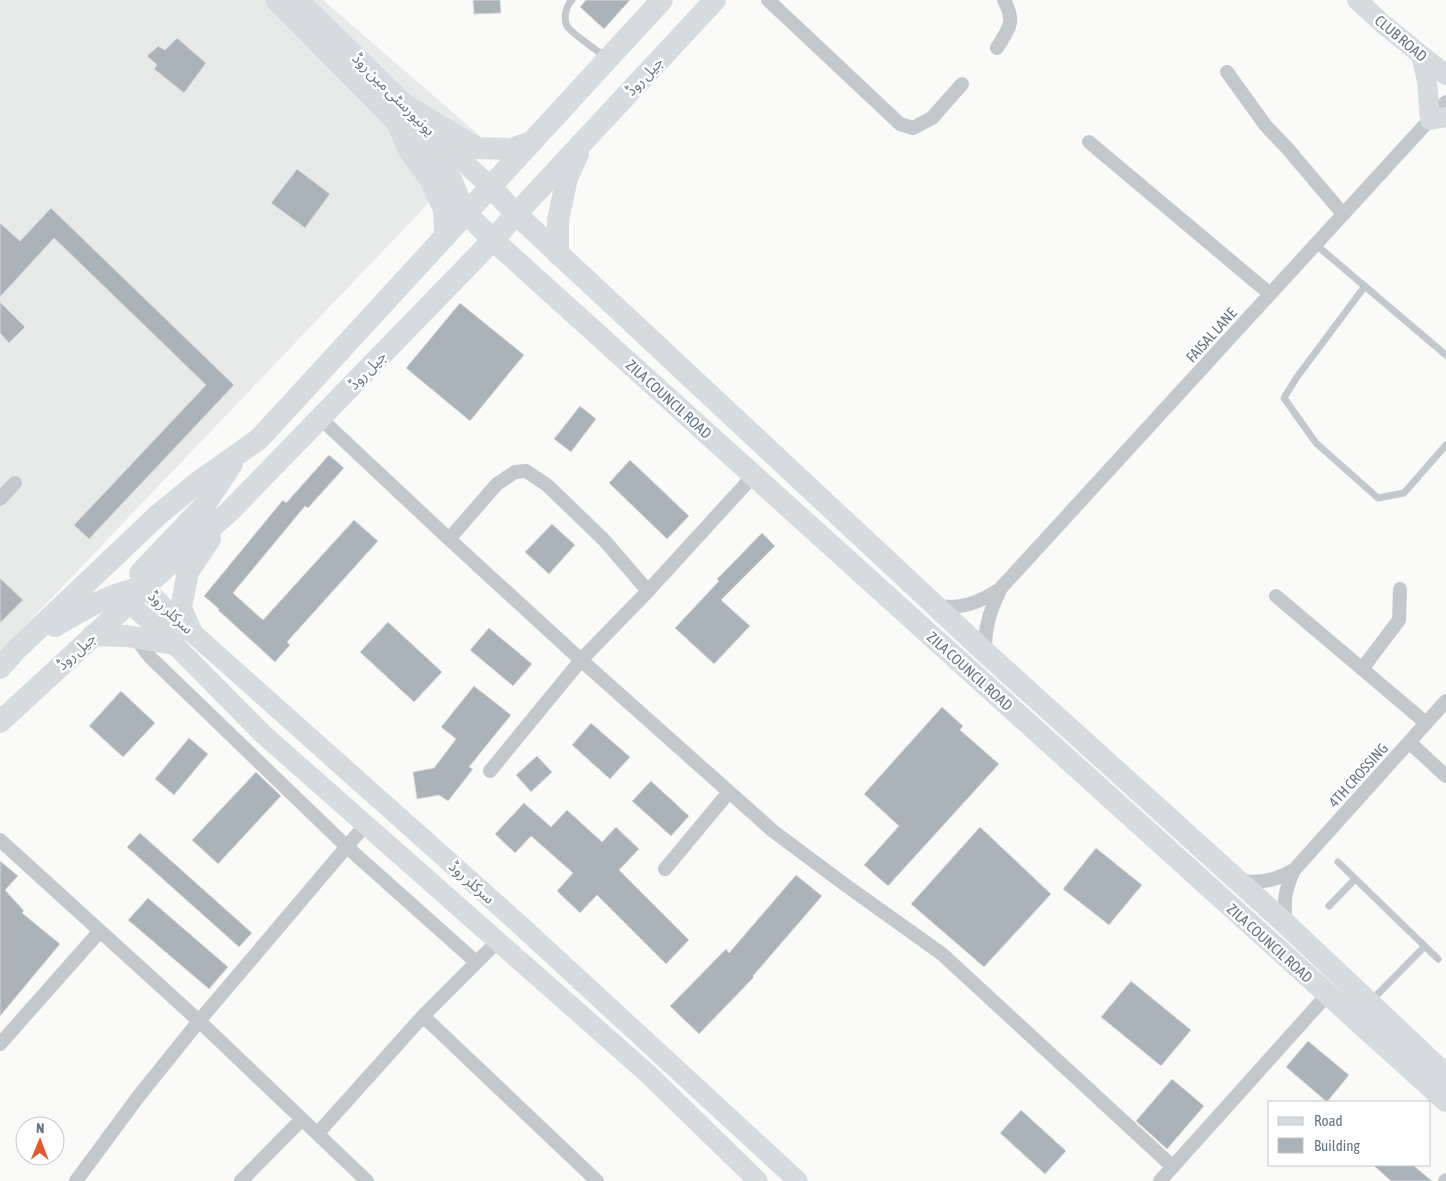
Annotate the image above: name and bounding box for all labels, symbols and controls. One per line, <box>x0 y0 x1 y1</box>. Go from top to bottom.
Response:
street label: CLUB ROAD <box>1372 11 1430 65</box>
street label: یونیورسٹی مین روڈ <box>349 49 439 139</box>
street label: جیل روڈ <box>622 53 667 100</box>
street label: FAISAL LANE <box>1182 304 1240 366</box>
street label: جیل روڈ <box>345 347 390 393</box>
street label: ZILA COUNCIL ROAD <box>623 356 715 442</box>
street label: سرکلر روڈ <box>144 587 197 638</box>
street label: ZILA COUNCIL ROAD <box>924 628 1016 714</box>
street label: جیل روڈ <box>53 629 100 674</box>
street label: 4TH CROSSING <box>1325 739 1391 811</box>
street label: سرکلر روڈ <box>445 857 498 908</box>
street label: ZILA COUNCIL ROAD <box>1224 900 1316 986</box>
legend <box>1268 1101 1431 1166</box>
text: Road <box>1314 1112 1343 1129</box>
north arrow <box>15 1116 65 1166</box>
text: N <box>36 1120 44 1136</box>
text: Building <box>1314 1137 1360 1154</box>

